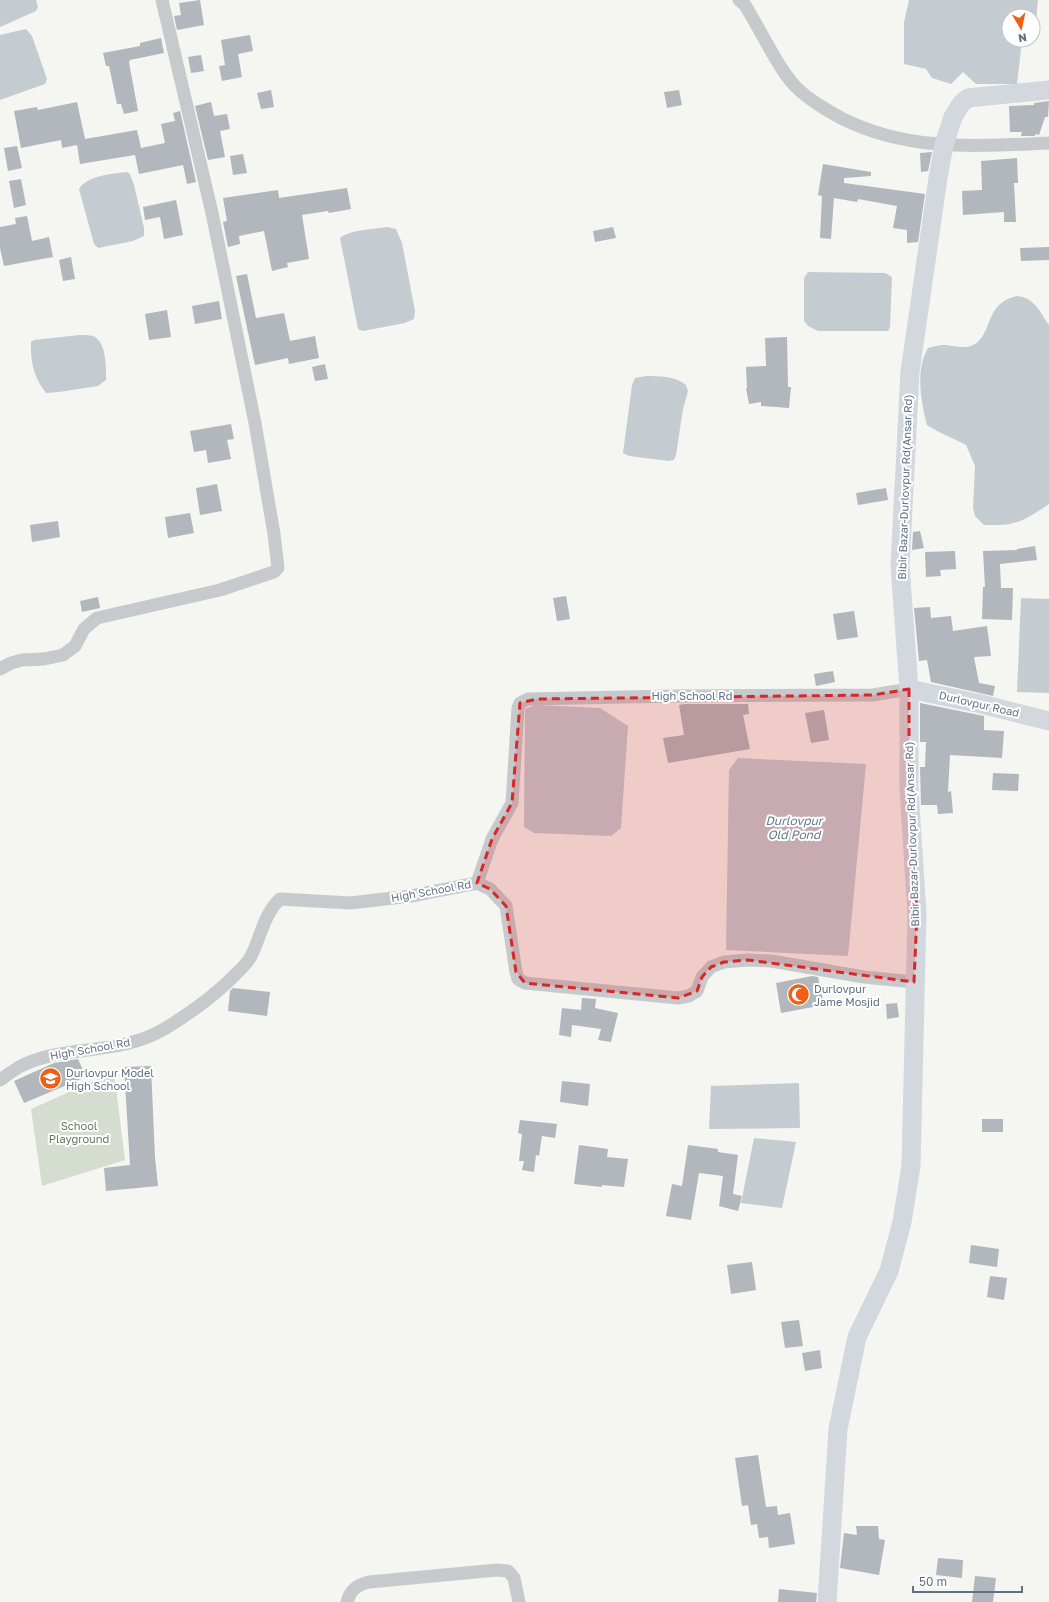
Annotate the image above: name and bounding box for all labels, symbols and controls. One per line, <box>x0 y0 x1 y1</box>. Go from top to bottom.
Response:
north arrow <box>1001 8 1041 48</box>
text: N <box>1017 31 1028 45</box>
street label: Bibir Bazar-Durlovpur Rd(Ansar Rd) <box>895 394 914 580</box>
street label: Durlovpur Road <box>938 688 1021 719</box>
street label: High School Rd <box>652 689 733 702</box>
street label: Bibir Bazar-Durlovpur Rd(Ansar Rd) <box>902 741 921 927</box>
water label: Durlovpur Old Pond <box>765 813 825 842</box>
street label: High School Rd <box>390 877 472 904</box>
mosque icon: Durlovpur Jame Mosjid <box>785 982 811 1008</box>
place label: Durlovpur Jame Mosjid <box>814 982 880 1008</box>
street label: High School Rd <box>49 1035 131 1062</box>
school or university icon: Durlovpur Model High School <box>37 1066 63 1092</box>
place label: Durlovpur Model High School <box>66 1066 154 1092</box>
park label: School Playground <box>49 1119 109 1145</box>
scale bar <box>913 1568 1022 1594</box>
text: 50 m <box>919 1574 947 1589</box>

